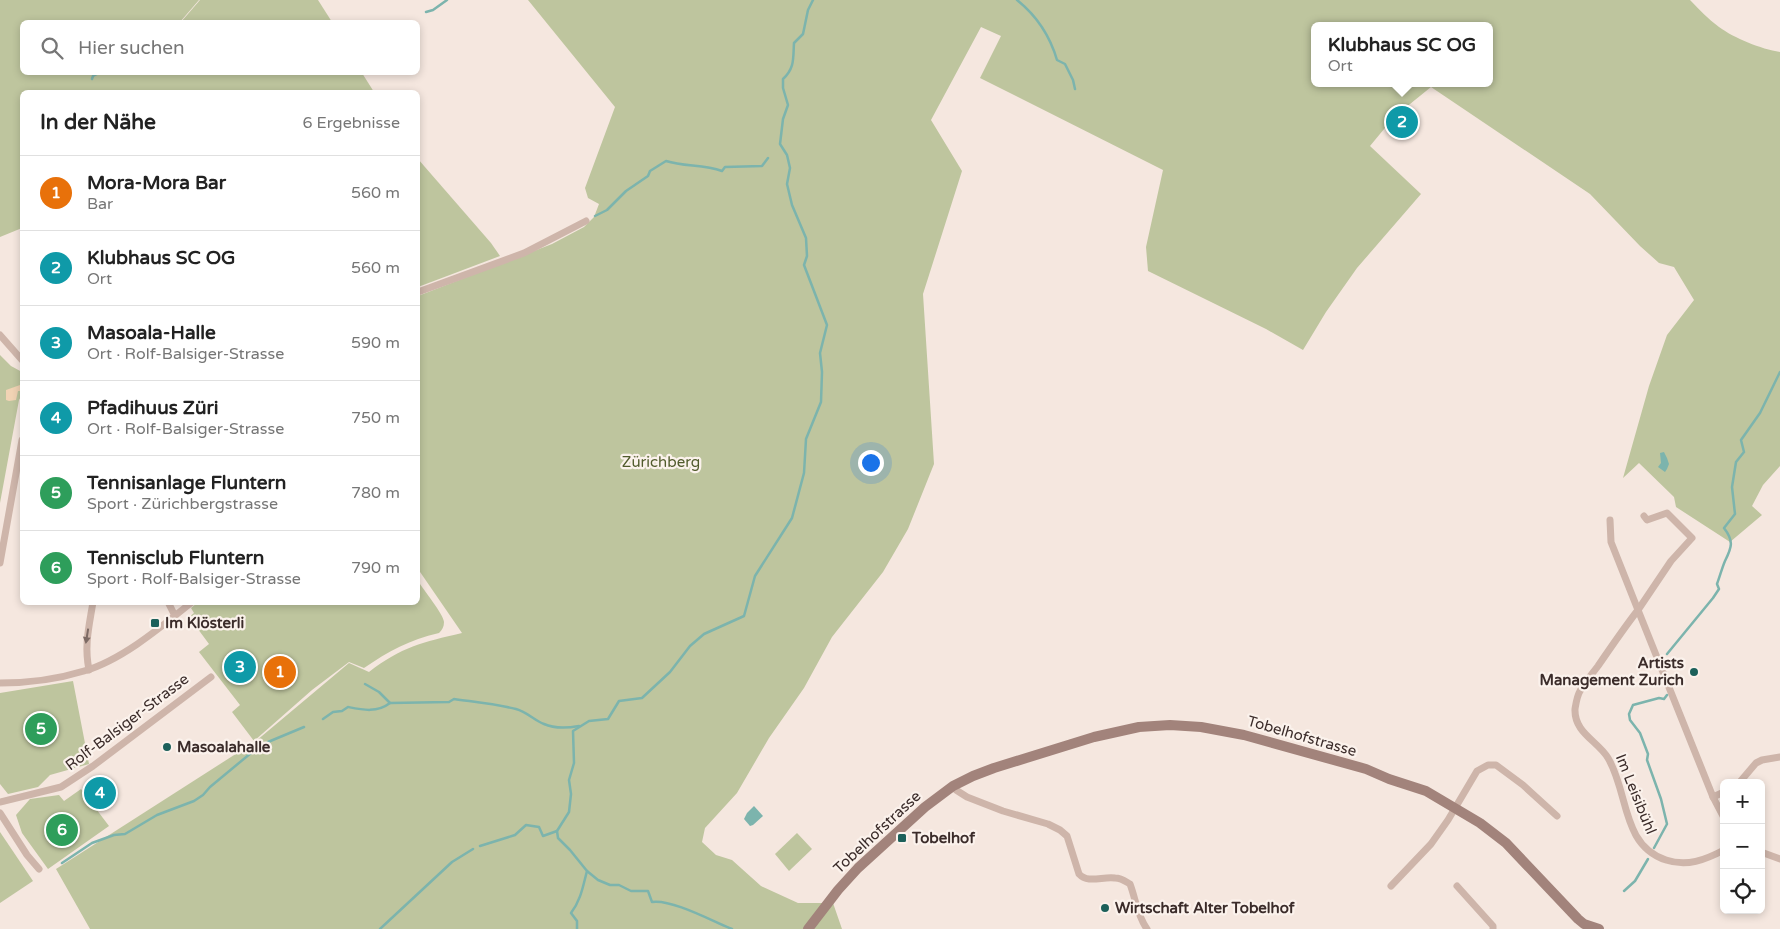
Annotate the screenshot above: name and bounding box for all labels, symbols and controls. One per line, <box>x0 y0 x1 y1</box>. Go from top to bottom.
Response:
search box <box>20 20 420 75</box>
popup <box>1311 22 1493 87</box>
icon: search <box>38 34 66 62</box>
text: Klubhaus SC OG <box>1328 34 1476 56</box>
text: Hier suchen <box>78 37 185 59</box>
text: Ort <box>1328 56 1353 76</box>
pin: 2 <box>1386 103 1418 141</box>
text: In der Nähe <box>40 110 156 135</box>
text: 6 Ergebnisse <box>302 113 400 133</box>
text: Mora-Mora Bar <box>87 172 226 194</box>
text: 1 <box>51 183 61 203</box>
text: 560 m <box>351 183 400 203</box>
text: Bar <box>87 194 113 214</box>
text: Klubhaus SC OG <box>87 247 236 269</box>
text: 2 <box>51 258 61 278</box>
text: 560 m <box>351 258 400 278</box>
text: Ort <box>87 269 112 289</box>
text: Masoala-Halle <box>87 322 216 344</box>
text: 3 <box>51 333 61 353</box>
text: 590 m <box>351 333 400 353</box>
text: Ort · Rolf-Balsiger-Strasse <box>87 344 284 364</box>
text: Pfadihuus Züri <box>87 397 219 419</box>
text: 4 <box>51 408 61 428</box>
text: 750 m <box>351 408 400 428</box>
text: Ort · Rolf-Balsiger-Strasse <box>87 419 284 439</box>
your location <box>858 450 884 476</box>
park label: Zürichberg <box>622 453 700 471</box>
text: Tennisanlage Fluntern <box>87 472 286 494</box>
text: 5 <box>51 483 61 503</box>
text: 780 m <box>351 483 400 503</box>
text: Sport · Zürichbergstrasse <box>87 494 278 514</box>
text: Tennisclub Fluntern <box>87 547 264 569</box>
text: 6 <box>51 558 61 578</box>
text: 790 m <box>351 558 400 578</box>
text: Sport · Rolf-Balsiger-Strasse <box>87 569 301 589</box>
place label: Im Klösterli <box>165 614 244 632</box>
marker: Im Klösterli <box>149 617 161 629</box>
one-way arrow <box>83 628 91 644</box>
pin: 3 <box>224 648 256 686</box>
pin: 1 <box>264 653 296 691</box>
place label: Artists Management Zurich <box>1539 654 1684 690</box>
marker: Artists Management Zurich <box>1688 666 1700 678</box>
street label: Rolf-Balsiger-Strasse <box>62 670 192 774</box>
pin: 5 <box>25 710 57 748</box>
street label: Tobelhofstrasse <box>1245 712 1359 760</box>
place label: Masoalahalle <box>177 738 271 756</box>
marker: Masoalahalle <box>161 741 173 753</box>
street label: Im Leisibühl <box>1612 751 1660 837</box>
pin: 4 <box>84 774 116 812</box>
map controls <box>1720 779 1765 914</box>
button: + <box>1720 779 1765 824</box>
street label: Tobelhofstrasse <box>830 787 924 877</box>
pin: 6 <box>46 811 78 849</box>
button: − <box>1720 824 1765 869</box>
place label: Tobelhof <box>911 829 975 847</box>
marker: Tobelhof <box>896 832 908 844</box>
button: locate <box>1720 869 1765 914</box>
place label: Wirtschaft Alter Tobelhof <box>1115 899 1295 917</box>
marker: Wirtschaft Alter Tobelhof <box>1099 902 1111 914</box>

